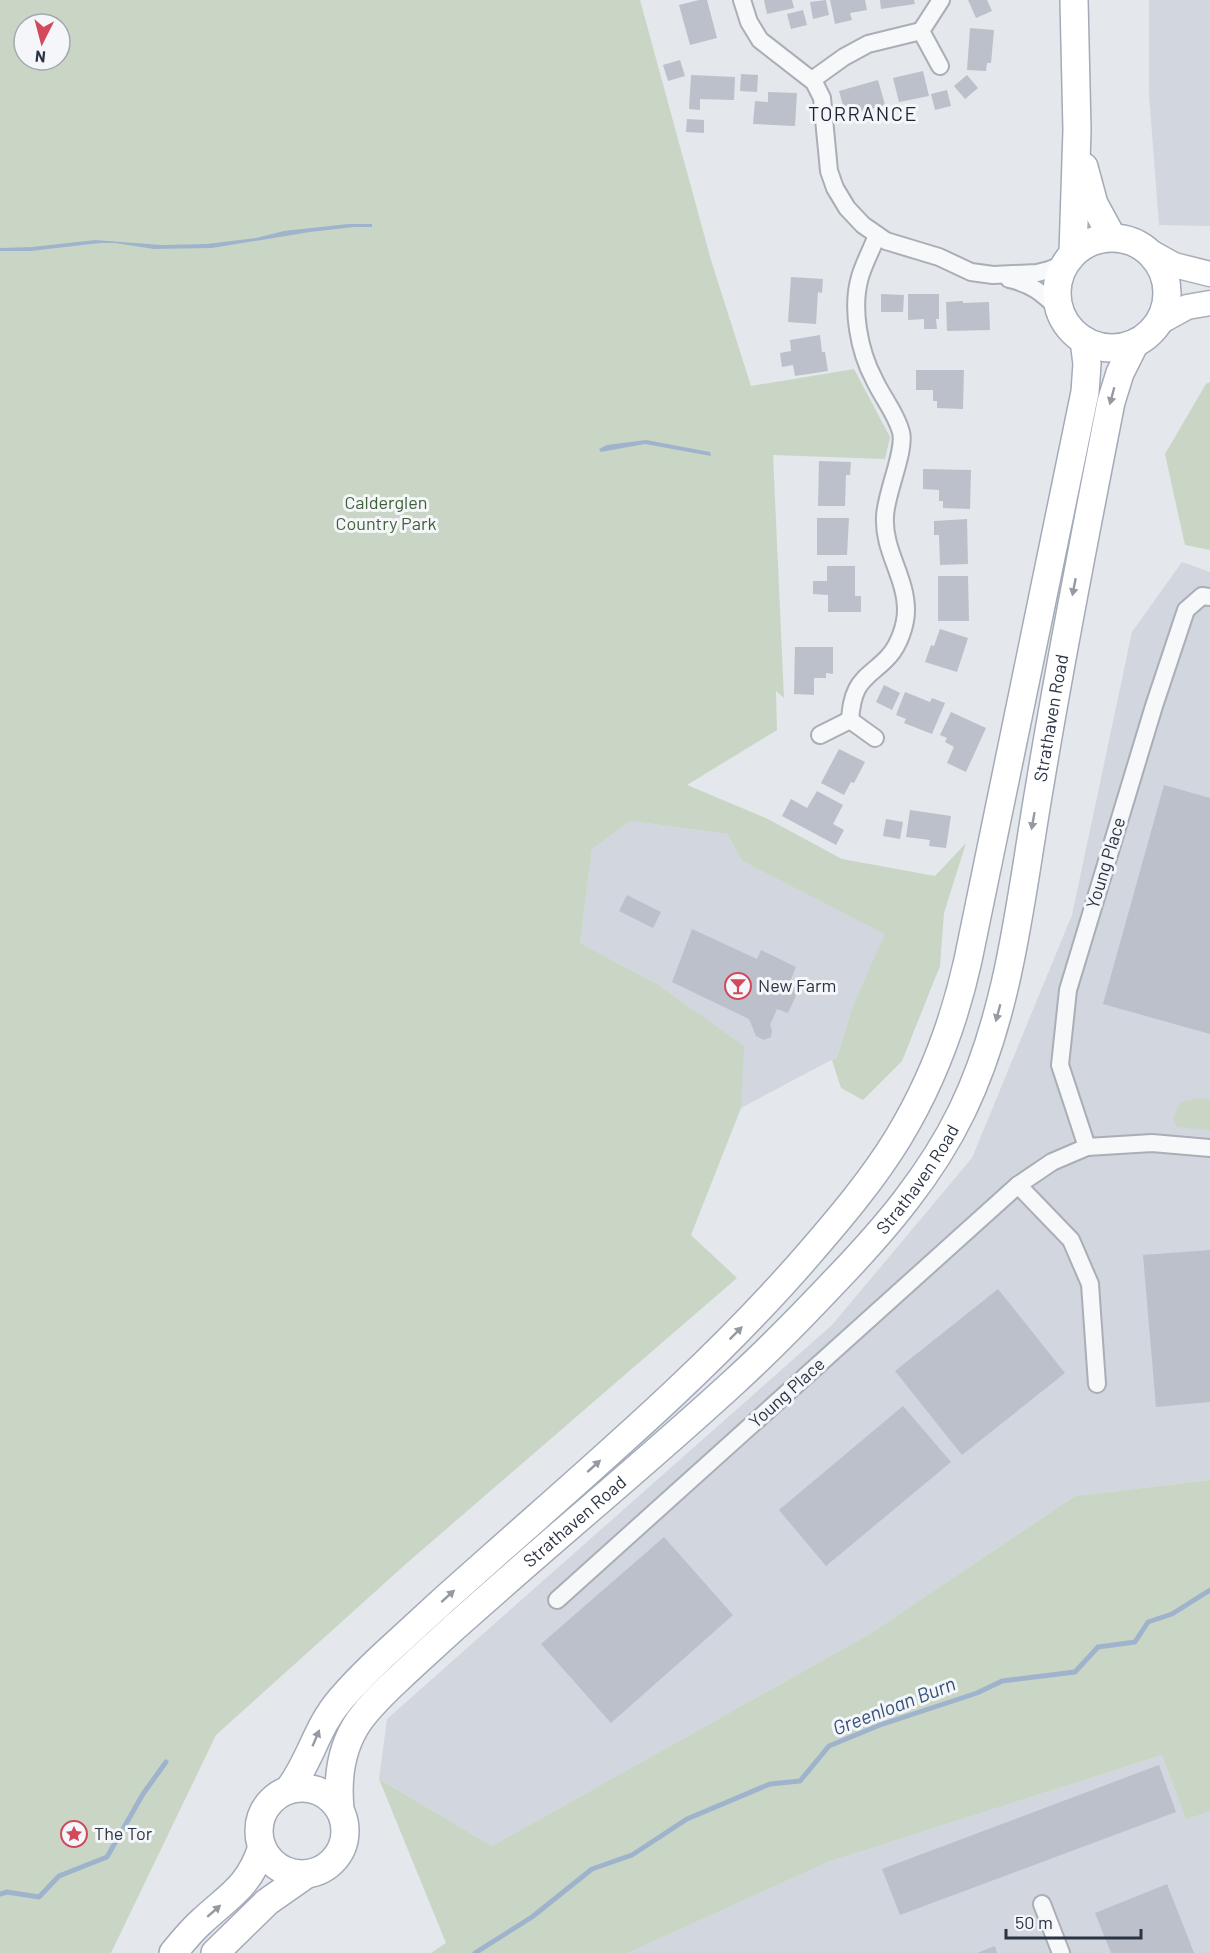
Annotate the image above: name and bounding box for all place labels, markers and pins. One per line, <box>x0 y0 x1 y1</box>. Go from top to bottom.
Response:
bar icon: New Farm <box>723 971 753 1001</box>
place label: New Farm <box>758 974 836 996</box>
place icon: The Tor <box>59 1819 89 1849</box>
place label: The Tor <box>94 1822 153 1844</box>

